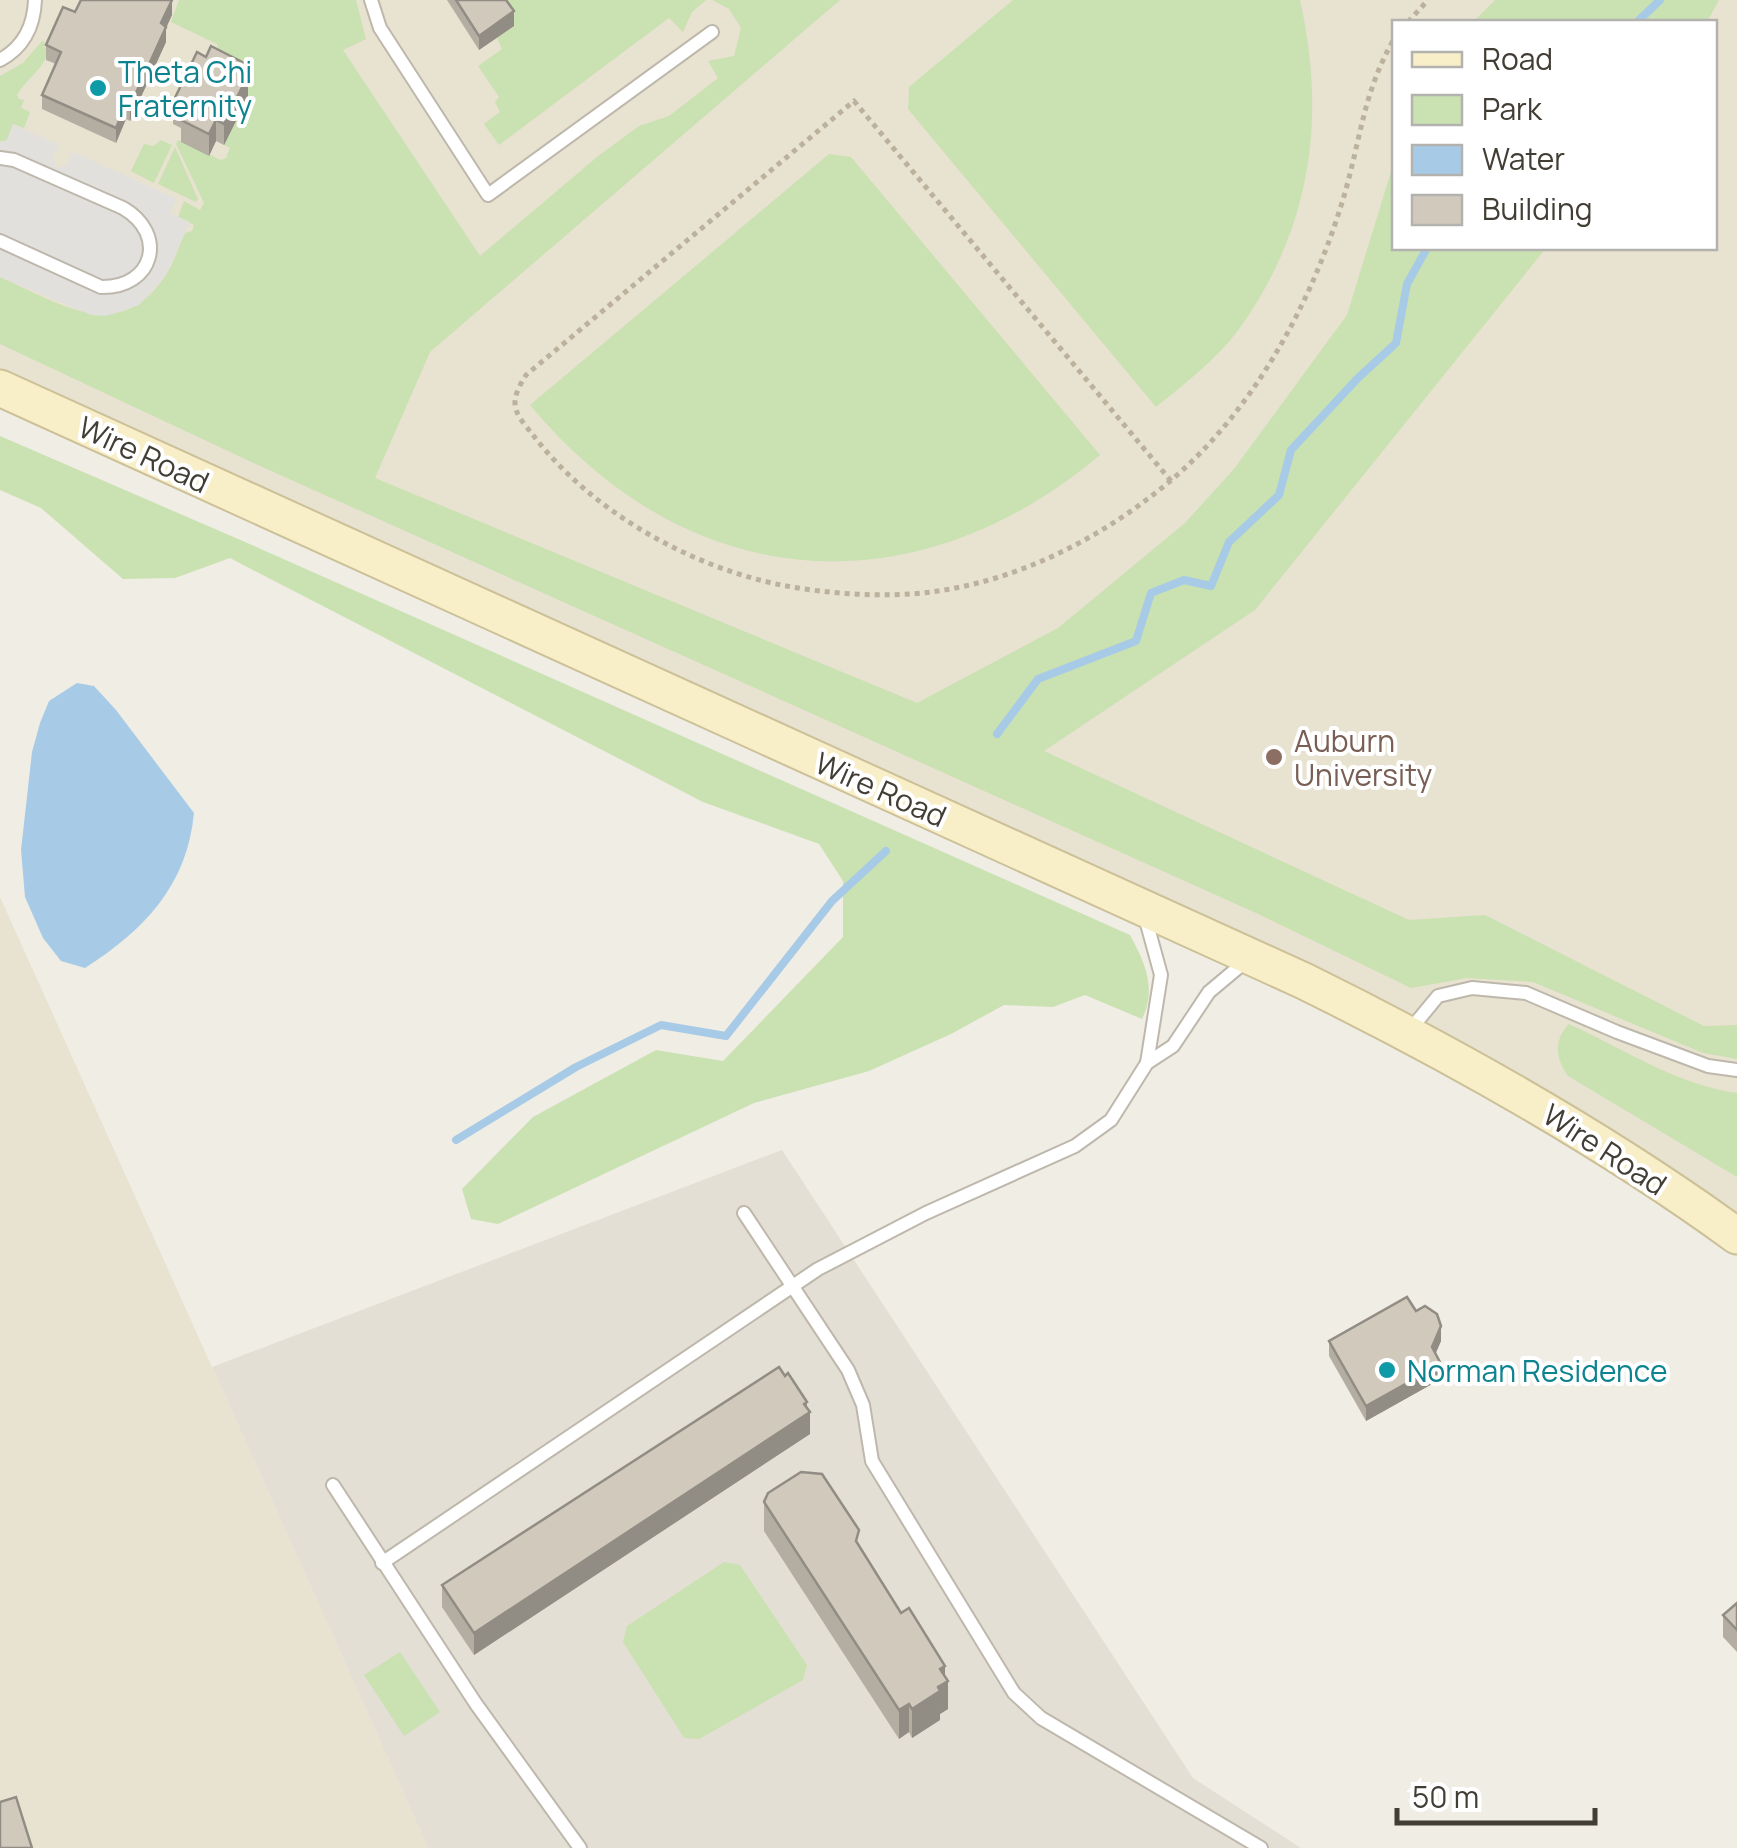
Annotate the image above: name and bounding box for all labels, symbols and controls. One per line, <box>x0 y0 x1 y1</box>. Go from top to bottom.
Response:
legend <box>1392 20 1717 250</box>
text: Road <box>1482 38 1553 79</box>
place label: Theta Chi Fraternity <box>118 51 252 126</box>
marker: Theta Chi Fraternity <box>87 77 109 99</box>
text: Park <box>1482 88 1543 129</box>
text: Water <box>1482 138 1565 179</box>
text: Building <box>1482 188 1593 229</box>
street label: Wire Road <box>72 406 216 502</box>
place label: Auburn University <box>1294 720 1433 795</box>
street label: Wire Road <box>809 742 953 836</box>
marker: Auburn University <box>1263 746 1285 768</box>
street label: Wire Road <box>1535 1094 1675 1204</box>
place label: Norman Residence <box>1407 1350 1668 1391</box>
marker: Norman Residence <box>1376 1359 1398 1381</box>
scale bar <box>1397 1763 1594 1825</box>
text: 50 m <box>1412 1776 1479 1817</box>

